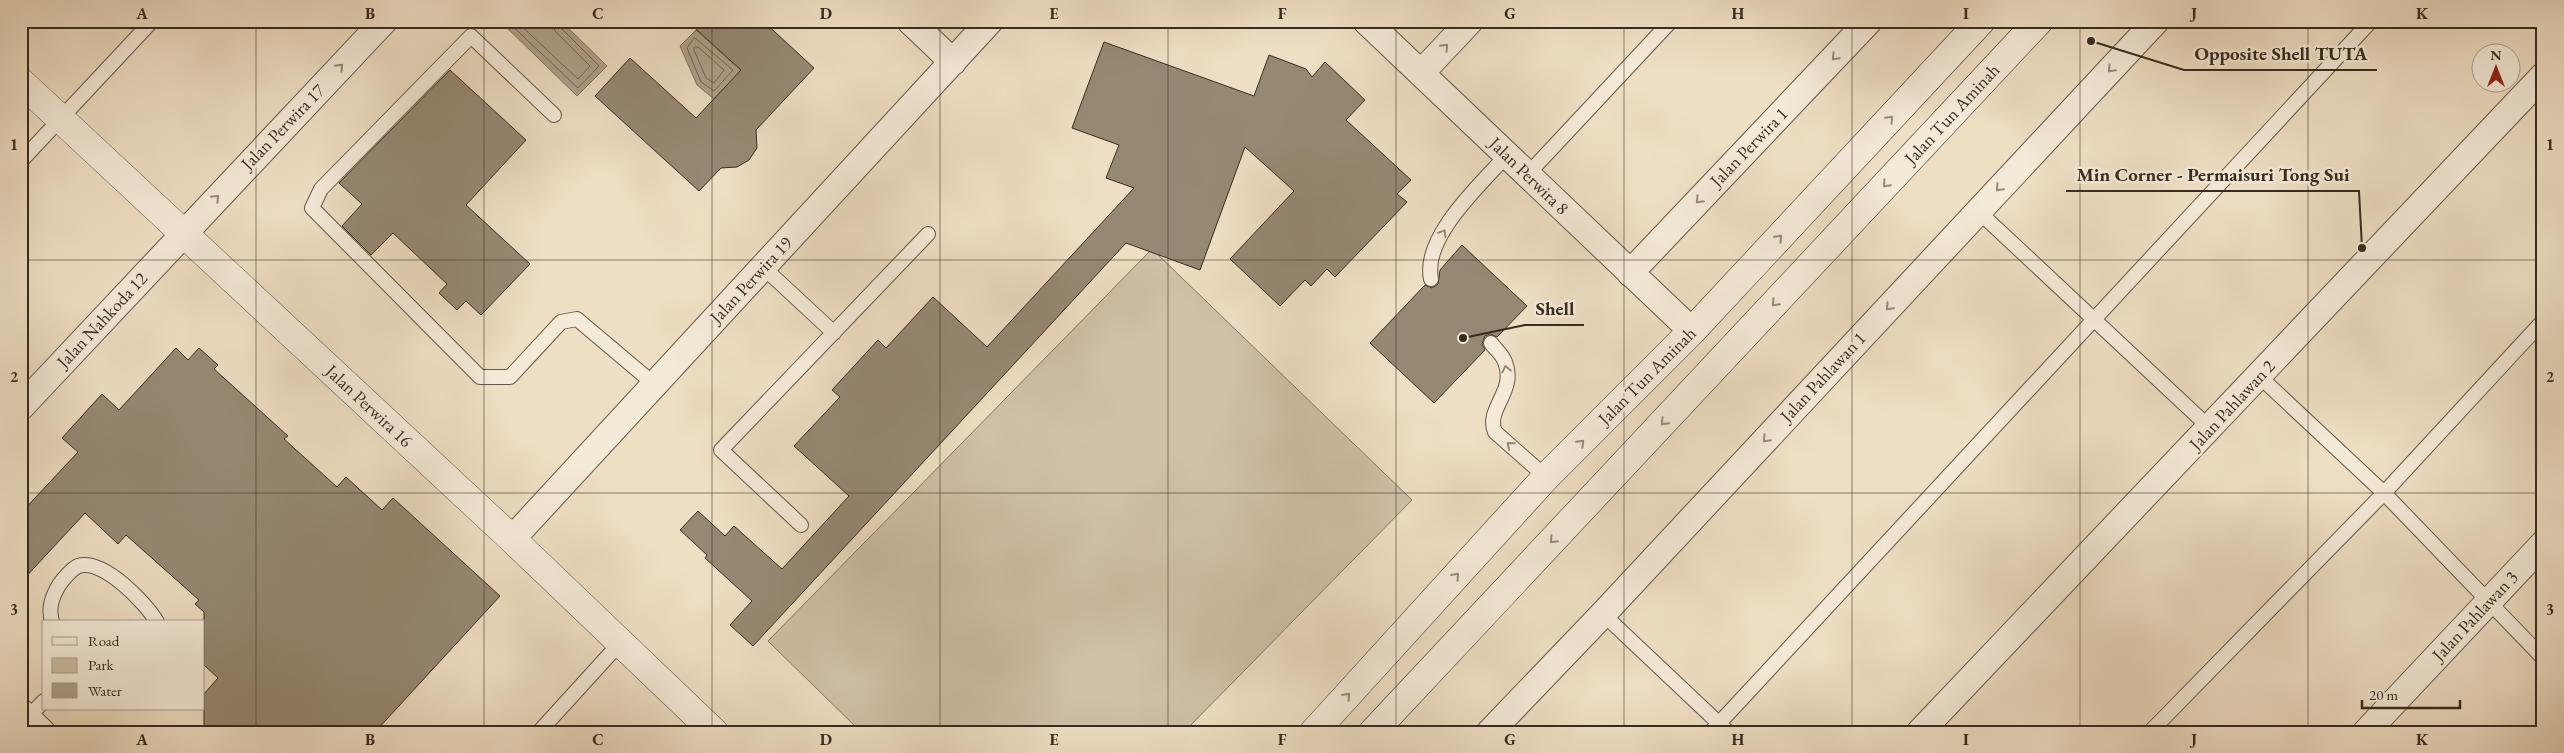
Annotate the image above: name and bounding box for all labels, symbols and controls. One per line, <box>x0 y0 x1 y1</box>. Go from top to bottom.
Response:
text: A <box>135 3 148 24</box>
text: B <box>365 3 375 24</box>
text: C <box>592 3 604 24</box>
text: D <box>820 3 832 24</box>
text: E <box>1049 3 1059 24</box>
text: F <box>1278 3 1287 24</box>
text: G <box>1504 3 1516 24</box>
text: H <box>1732 3 1745 24</box>
text: I <box>1963 3 1969 24</box>
text: J <box>2189 3 2197 24</box>
text: K <box>2416 3 2429 24</box>
callout: Opposite Shell TUTA <box>2184 36 2377 70</box>
text: Opposite Shell TUTA <box>2195 41 2368 66</box>
north arrow <box>2472 42 2522 92</box>
one-way arrow <box>1439 44 1448 53</box>
text: N <box>2490 46 2502 64</box>
one-way arrow <box>1832 51 1841 60</box>
street label: Jalan Tun Aminah <box>1898 59 2004 170</box>
one-way arrow <box>334 64 343 73</box>
one-way arrow <box>2108 64 2117 73</box>
street label: Jalan Perwira 17 <box>234 79 330 176</box>
street label: Jalan Perwira 1 <box>1703 102 1792 193</box>
one-way arrow <box>1884 116 1893 125</box>
street label: Jalan Perwira 8 <box>1483 130 1574 219</box>
text: 1 <box>10 134 18 155</box>
text: 1 <box>2546 134 2554 155</box>
callout: Min Corner - Permaisuri Tong Sui <box>2066 157 2359 191</box>
text: Min Corner - Permaisuri Tong Sui <box>2076 162 2350 187</box>
one-way arrow <box>1883 179 1892 188</box>
one-way arrow <box>1996 182 2005 191</box>
one-way arrow <box>210 194 219 203</box>
one-way arrow <box>1696 194 1705 203</box>
one-way arrow <box>1436 230 1446 239</box>
street label: Jalan Perwira 19 <box>703 231 797 329</box>
one-way arrow <box>1773 234 1782 243</box>
street label: Jalan Nahkoda 12 <box>50 267 152 374</box>
callout: Shell <box>1525 291 1584 325</box>
text: Shell <box>1536 296 1575 321</box>
one-way arrow <box>1772 297 1781 306</box>
one-way arrow <box>1886 301 1895 310</box>
street label: Jalan Tun Aminah <box>1591 322 1701 431</box>
street label: Jalan Pahlawan 1 <box>1773 327 1870 428</box>
street label: Jalan Pahlawan 2 <box>2182 354 2280 456</box>
street label: Jalan Perwira 16 <box>320 358 418 452</box>
one-way arrow <box>1501 364 1511 373</box>
text: 2 <box>10 366 19 387</box>
text: 2 <box>2546 366 2555 387</box>
one-way arrow <box>1661 416 1670 425</box>
one-way arrow <box>1763 433 1772 442</box>
one-way arrow <box>1575 439 1584 448</box>
one-way arrow <box>1506 442 1515 451</box>
one-way arrow <box>1550 535 1559 544</box>
street label: Jalan Pahlawan 3 <box>2425 566 2522 667</box>
one-way arrow <box>1450 572 1459 581</box>
text: 3 <box>10 599 18 620</box>
text: 3 <box>2546 599 2554 620</box>
legend <box>42 620 205 710</box>
text: Road <box>88 631 120 650</box>
text: Park <box>88 655 115 674</box>
scale bar <box>2362 678 2459 710</box>
text: Water <box>88 681 122 700</box>
text: 20 m <box>2369 685 2398 704</box>
one-way arrow <box>1341 692 1350 701</box>
text: A <box>135 729 148 750</box>
text: B <box>365 729 375 750</box>
text: C <box>592 729 604 750</box>
text: D <box>820 729 832 750</box>
text: E <box>1049 729 1059 750</box>
text: F <box>1278 729 1287 750</box>
text: G <box>1504 729 1516 750</box>
text: H <box>1732 729 1745 750</box>
text: I <box>1963 729 1969 750</box>
text: J <box>2189 729 2197 750</box>
text: K <box>2416 729 2429 750</box>

